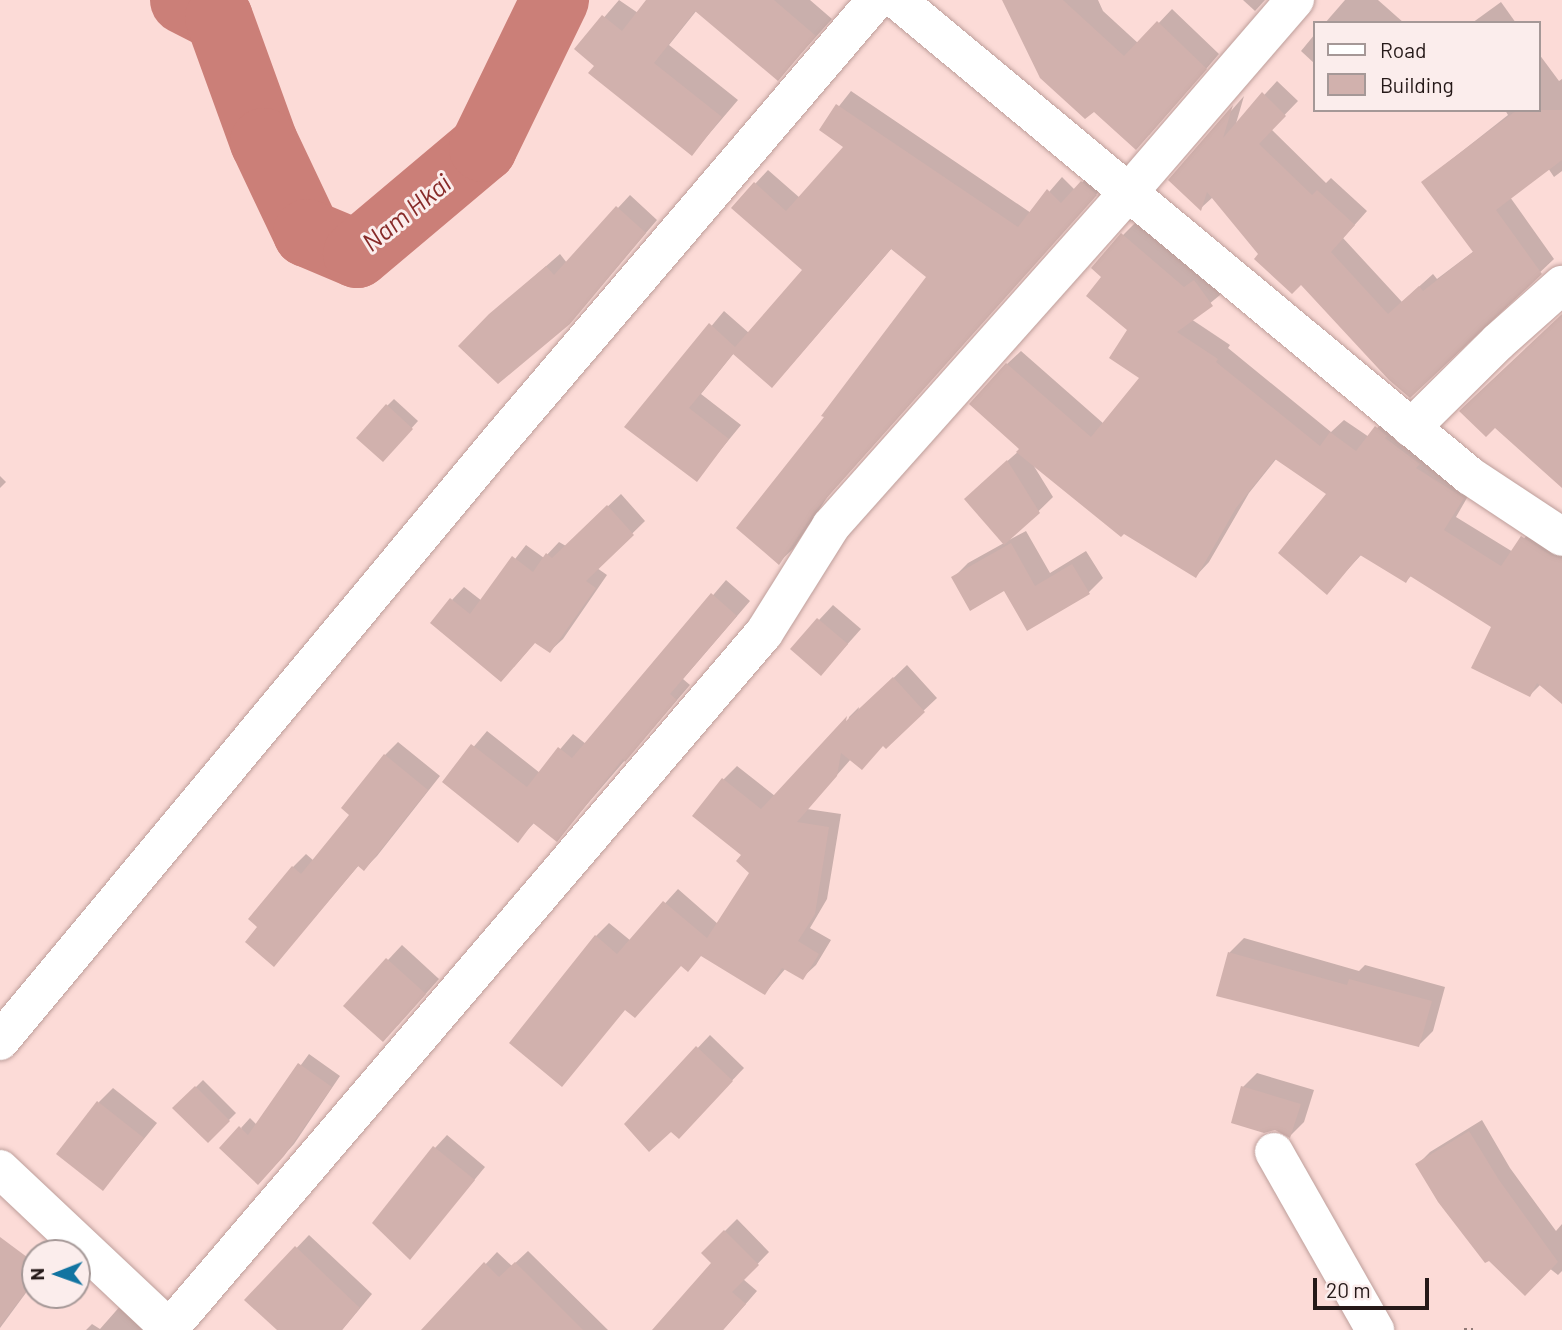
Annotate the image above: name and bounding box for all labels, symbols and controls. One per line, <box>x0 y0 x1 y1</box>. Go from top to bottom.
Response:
legend <box>1314 21 1541 112</box>
text: Road <box>1380 37 1426 62</box>
text: Building <box>1380 72 1454 97</box>
water label: Nam Hkai <box>355 167 457 257</box>
north arrow <box>21 1239 91 1309</box>
scale bar <box>1317 1264 1432 1308</box>
text: N <box>25 1268 48 1281</box>
text: 20 m <box>1326 1277 1371 1302</box>

